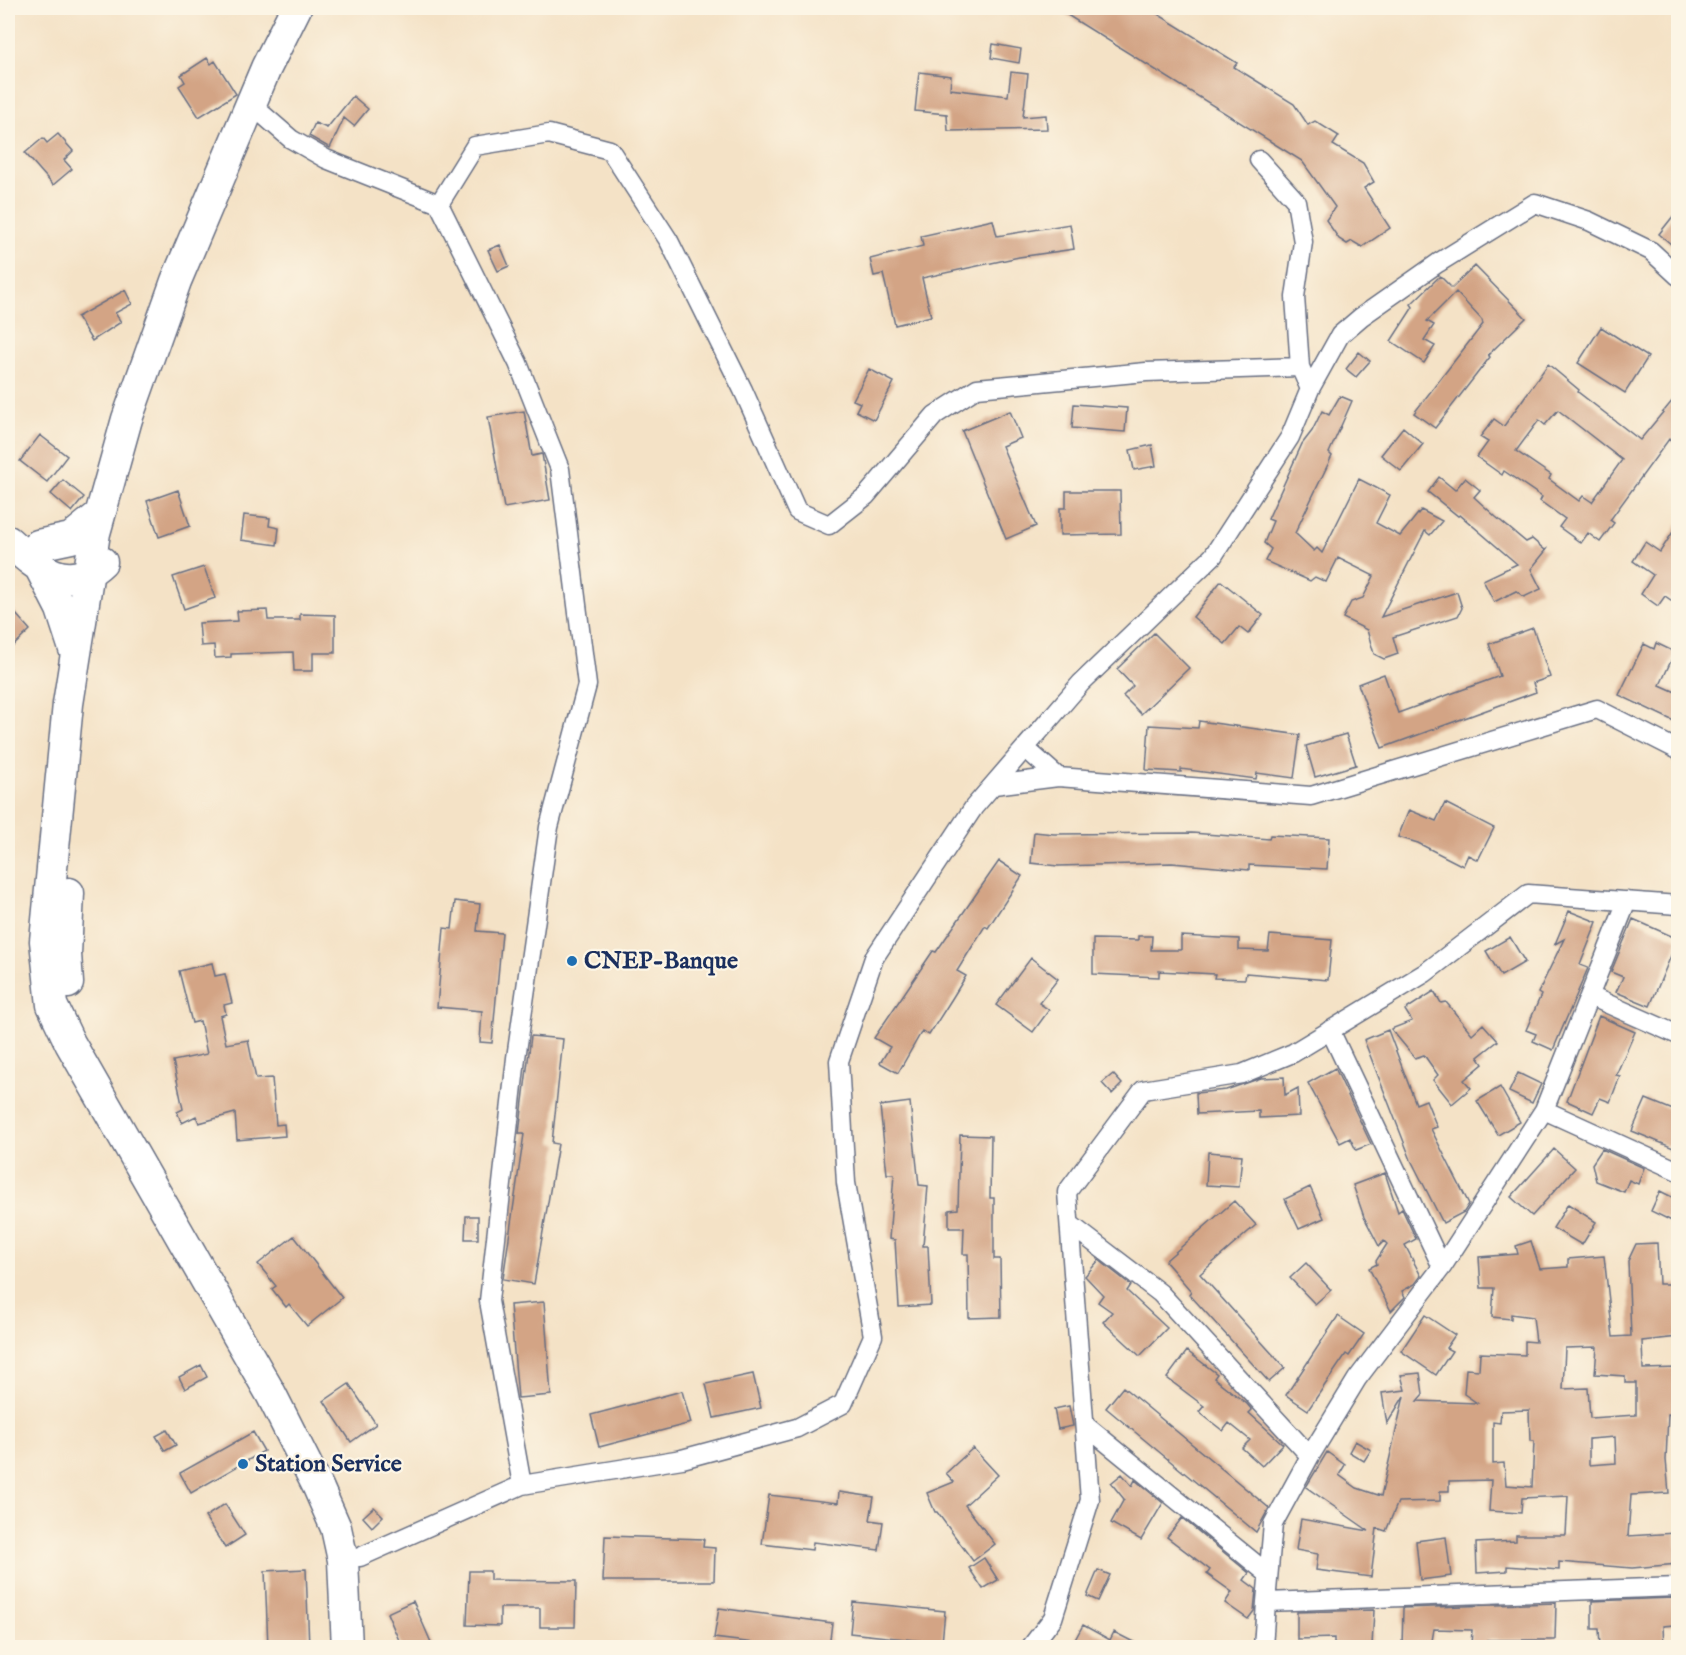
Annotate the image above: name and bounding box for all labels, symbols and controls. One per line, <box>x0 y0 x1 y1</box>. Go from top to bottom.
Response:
place label: CNEP-Banque <box>584 946 738 977</box>
marker: CNEP-Banque <box>565 954 579 968</box>
place label: Station Service <box>255 1449 402 1480</box>
marker: Station Service <box>236 1457 250 1471</box>

